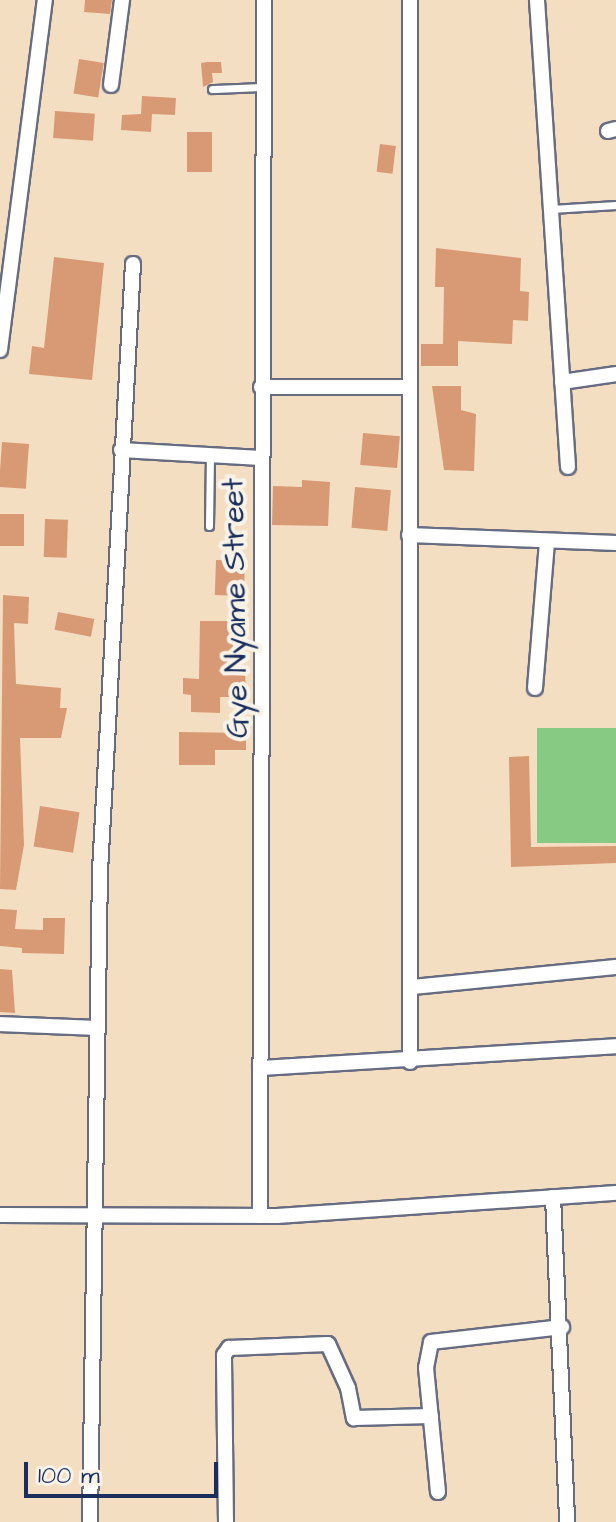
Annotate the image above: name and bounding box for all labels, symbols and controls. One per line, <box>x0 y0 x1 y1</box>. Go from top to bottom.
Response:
street label: Gye Nyame Street <box>216 478 256 738</box>
scale bar <box>28 1446 222 1496</box>
text: 100 m <box>38 1459 100 1493</box>

